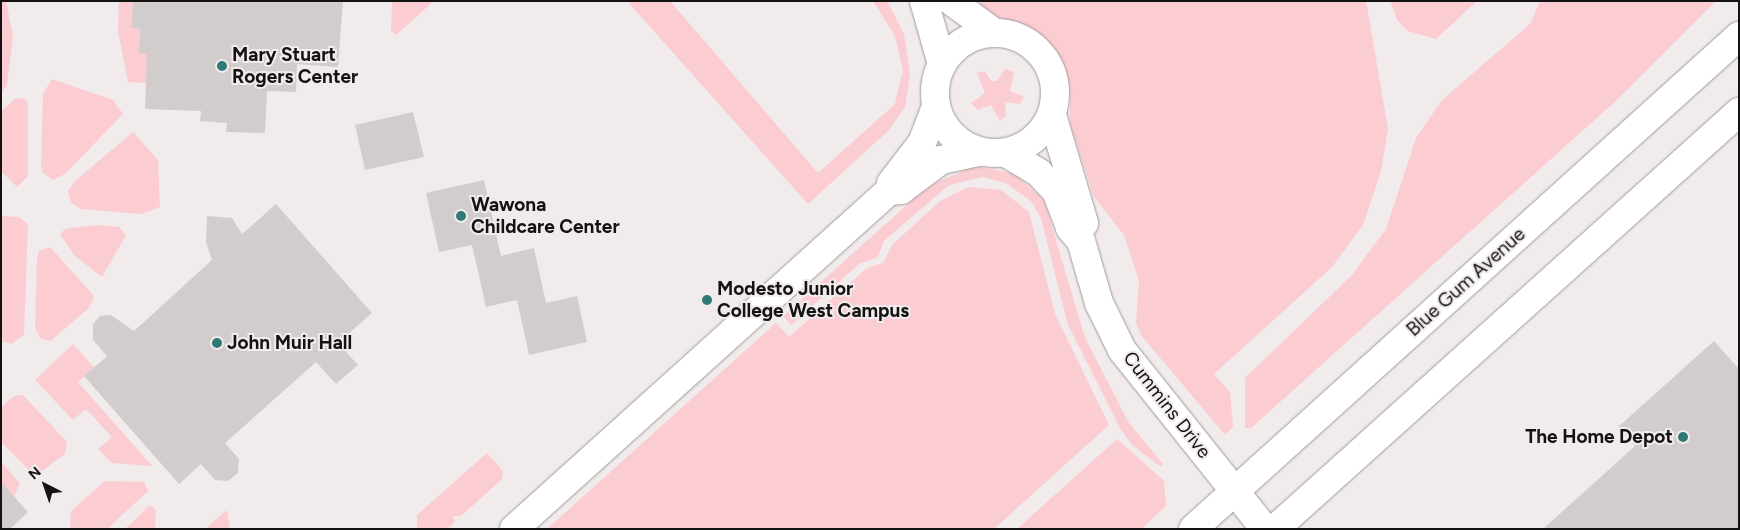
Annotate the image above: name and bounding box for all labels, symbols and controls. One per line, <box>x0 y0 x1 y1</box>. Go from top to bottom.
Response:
place label: Mary Stuart Rogers Center <box>232 44 358 88</box>
marker: Mary Stuart Rogers Center <box>216 60 228 72</box>
place label: Wawona Childcare Center <box>471 194 620 238</box>
marker: Wawona Childcare Center <box>455 210 467 222</box>
street label: Blue Gum Avenue <box>1402 223 1530 341</box>
place label: Modesto Junior College West Campus <box>717 278 909 322</box>
marker: Modesto Junior College West Campus <box>701 294 713 306</box>
place label: John Muir Hall <box>227 332 352 354</box>
marker: John Muir Hall <box>211 337 223 349</box>
street label: Cummins Drive <box>1118 347 1216 463</box>
place label: The Home Depot <box>1525 426 1673 448</box>
marker: The Home Depot <box>1677 431 1689 443</box>
north arrow <box>20 460 70 510</box>
text: N <box>25 463 44 483</box>

